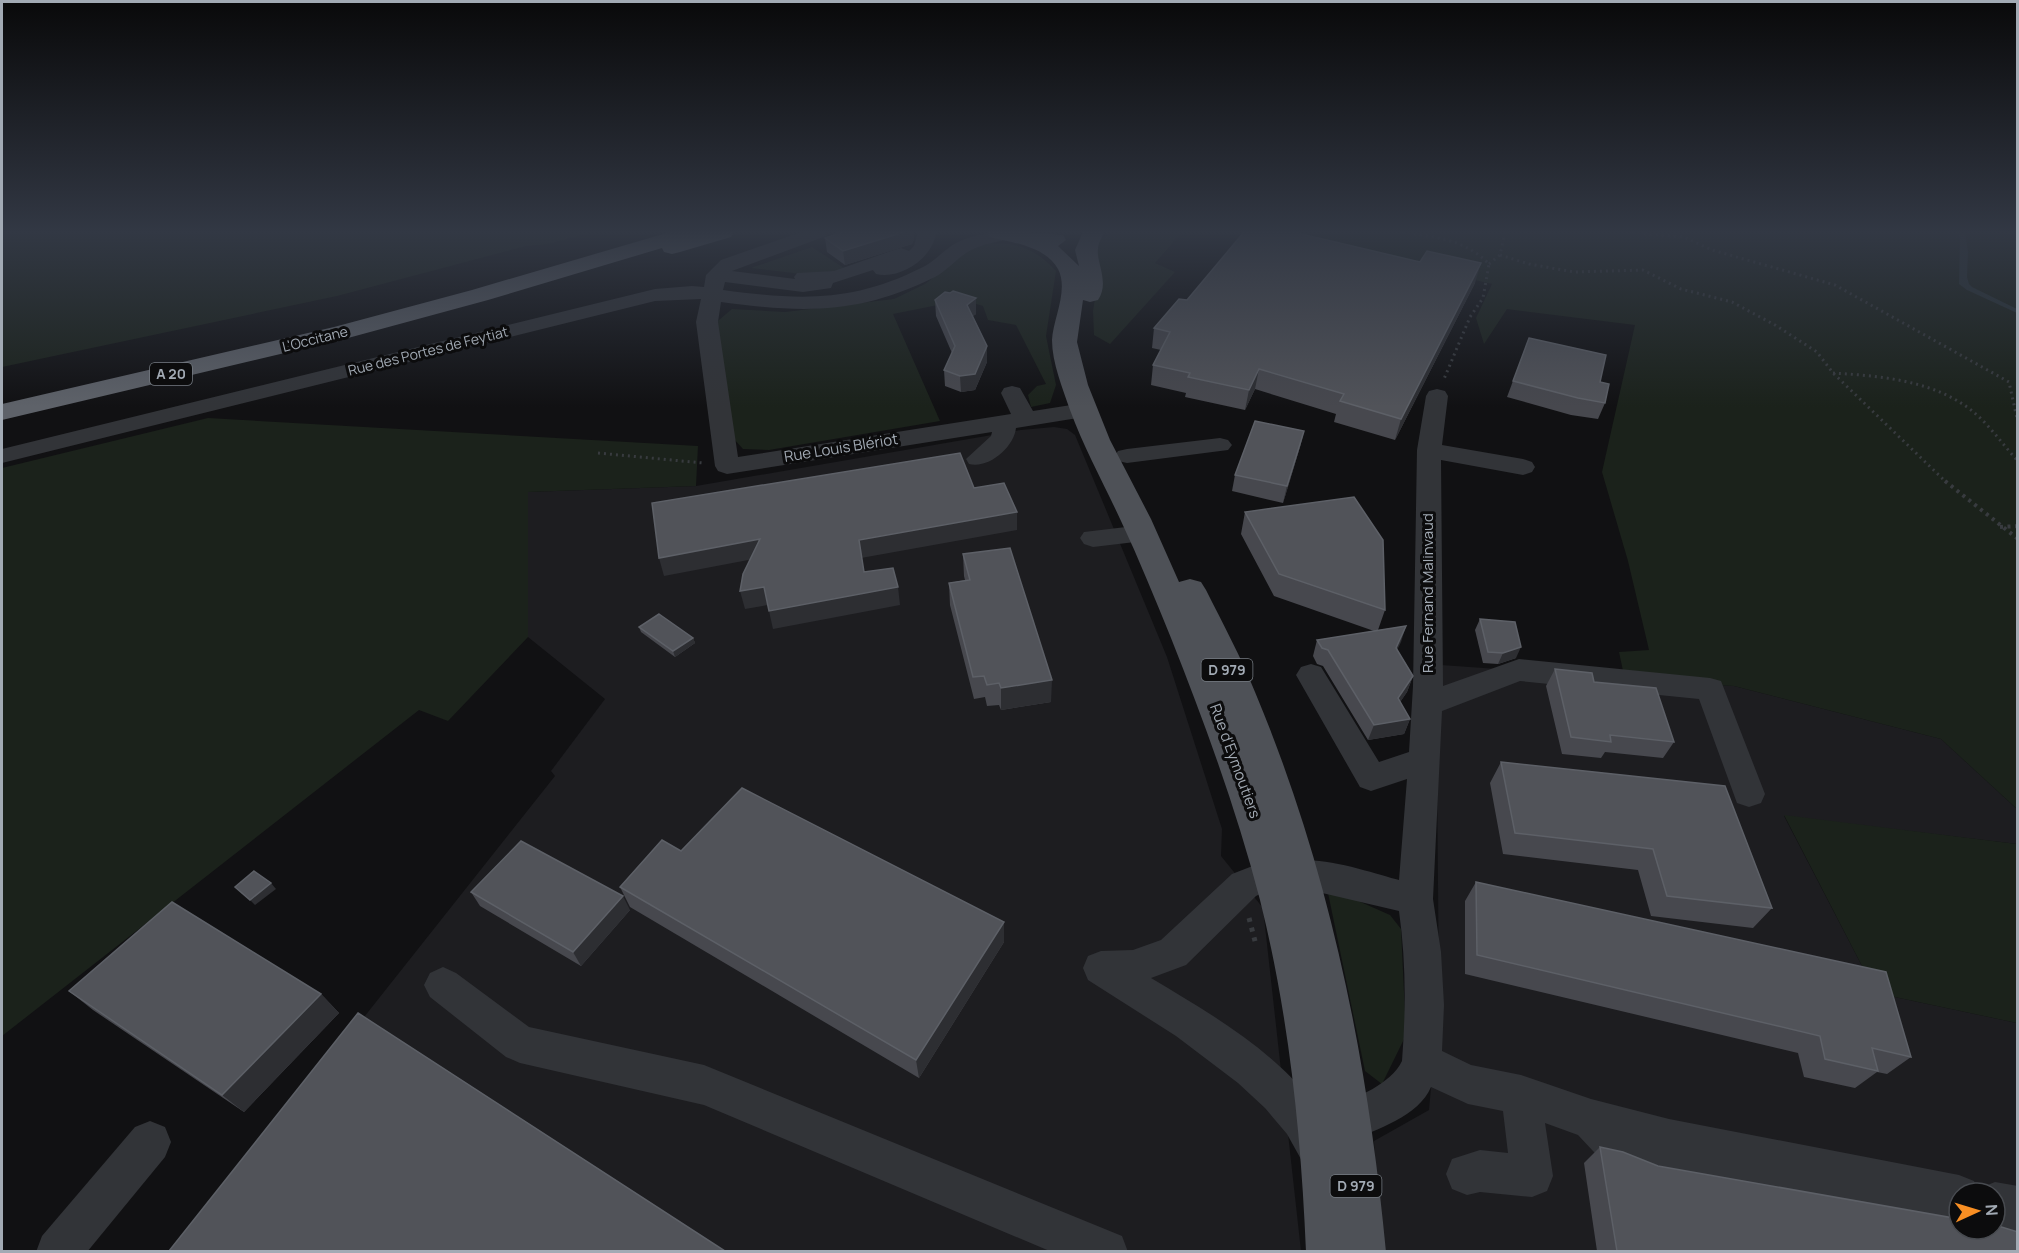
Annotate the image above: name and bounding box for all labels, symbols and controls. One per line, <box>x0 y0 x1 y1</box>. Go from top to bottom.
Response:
street label: L'Occitane <box>280 321 350 356</box>
street label: Rue des Portes de Feytiat <box>346 321 510 380</box>
road number: A 20 <box>150 363 192 385</box>
street label: Rue Louis Blériot <box>782 428 899 467</box>
street label: Rue Fernand Malinvaud <box>1417 513 1438 673</box>
road number: D 979 <box>1202 659 1252 681</box>
street label: Rue d'Eymoutiers <box>1205 701 1266 821</box>
road number: D 979 <box>1330 1175 1382 1197</box>
north arrow <box>1947 1181 2007 1241</box>
text: N <box>1981 1203 2003 1216</box>

